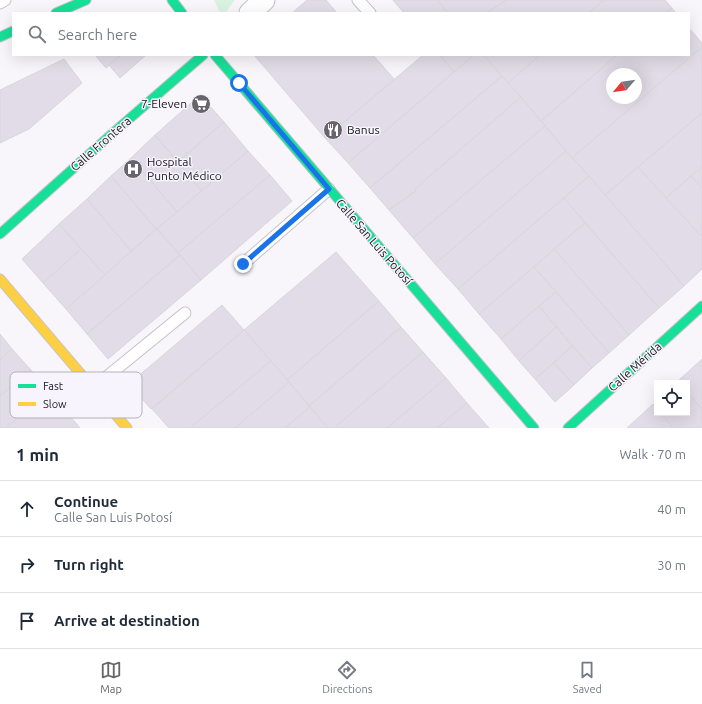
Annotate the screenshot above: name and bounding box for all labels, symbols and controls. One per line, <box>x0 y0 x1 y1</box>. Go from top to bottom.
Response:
search box <box>12 12 690 56</box>
icon: search <box>26 23 48 45</box>
text: Search here <box>58 26 137 43</box>
north arrow <box>606 68 642 104</box>
route start <box>230 74 248 92</box>
supermarket icon: 7-Eleven <box>190 93 212 115</box>
place label: 7-Eleven <box>141 97 187 110</box>
street label: Calle Frontera <box>68 114 134 173</box>
restaurant icon: Banus <box>322 119 344 141</box>
place label: Banus <box>347 123 380 136</box>
place label: Hospital Punto Médico <box>147 155 222 182</box>
hospital icon: Hospital Punto Médico <box>122 158 144 180</box>
street label: Calle San Luis Potosí <box>334 196 416 288</box>
route end <box>234 255 252 273</box>
street label: Calle Mérida <box>605 339 664 394</box>
legend <box>10 372 142 418</box>
text: Fast <box>43 380 64 392</box>
map controls <box>654 380 690 416</box>
button: locate <box>654 380 690 416</box>
text: Slow <box>43 398 67 410</box>
text: 1 min <box>16 445 59 464</box>
text: Walk · 70 m <box>620 447 686 461</box>
text: Continue <box>54 493 118 510</box>
icon: ahead <box>16 498 38 520</box>
text: 40 m <box>657 502 686 516</box>
text: Calle San Luis Potosí <box>54 510 172 524</box>
icon: right <box>16 554 38 576</box>
text: Turn right <box>54 556 124 573</box>
text: 30 m <box>657 558 686 572</box>
icon: arrive <box>16 610 38 632</box>
text: Arrive at destination <box>54 612 200 629</box>
tab: Map <box>100 659 122 695</box>
tab: Directions <box>322 659 372 695</box>
tab: Saved <box>573 659 602 695</box>

